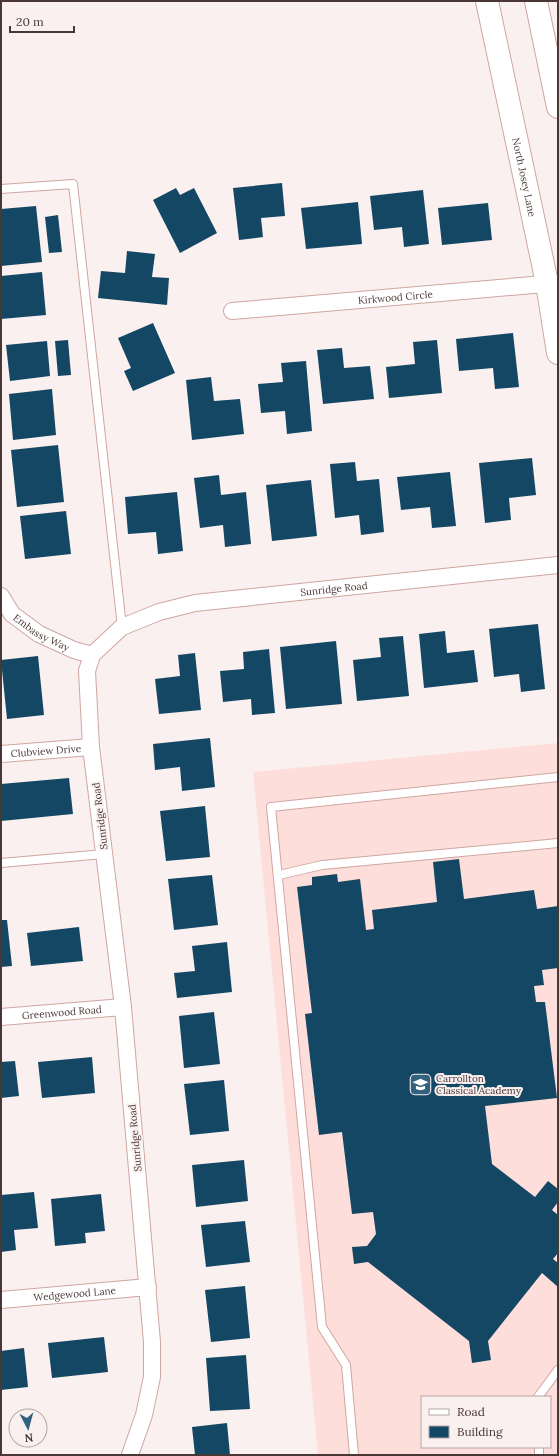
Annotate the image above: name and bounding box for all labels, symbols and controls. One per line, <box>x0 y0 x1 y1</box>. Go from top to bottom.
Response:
scale bar <box>10 8 74 34</box>
text: 20 m <box>16 14 44 29</box>
street label: North Josey Lane <box>510 136 539 218</box>
street label: Kirkwood Circle <box>357 287 434 307</box>
street label: Sunridge Road <box>300 578 368 598</box>
street label: Embassy Way <box>11 611 72 654</box>
street label: Clubview Drive <box>10 741 82 760</box>
street label: Sunridge Road <box>89 782 111 850</box>
street label: Greenwood Road <box>21 1002 102 1022</box>
school or university icon: Carrollton Classical Academy <box>407 1071 433 1097</box>
place label: Carrollton Classical Academy <box>436 1072 522 1097</box>
street label: Sunridge Road <box>126 1104 144 1172</box>
street label: Wedgewood Lane <box>33 1283 117 1304</box>
legend <box>421 1396 551 1448</box>
text: Road <box>457 1404 485 1419</box>
north arrow <box>8 1408 48 1448</box>
text: Building <box>457 1424 503 1439</box>
text: N <box>24 1431 34 1445</box>

